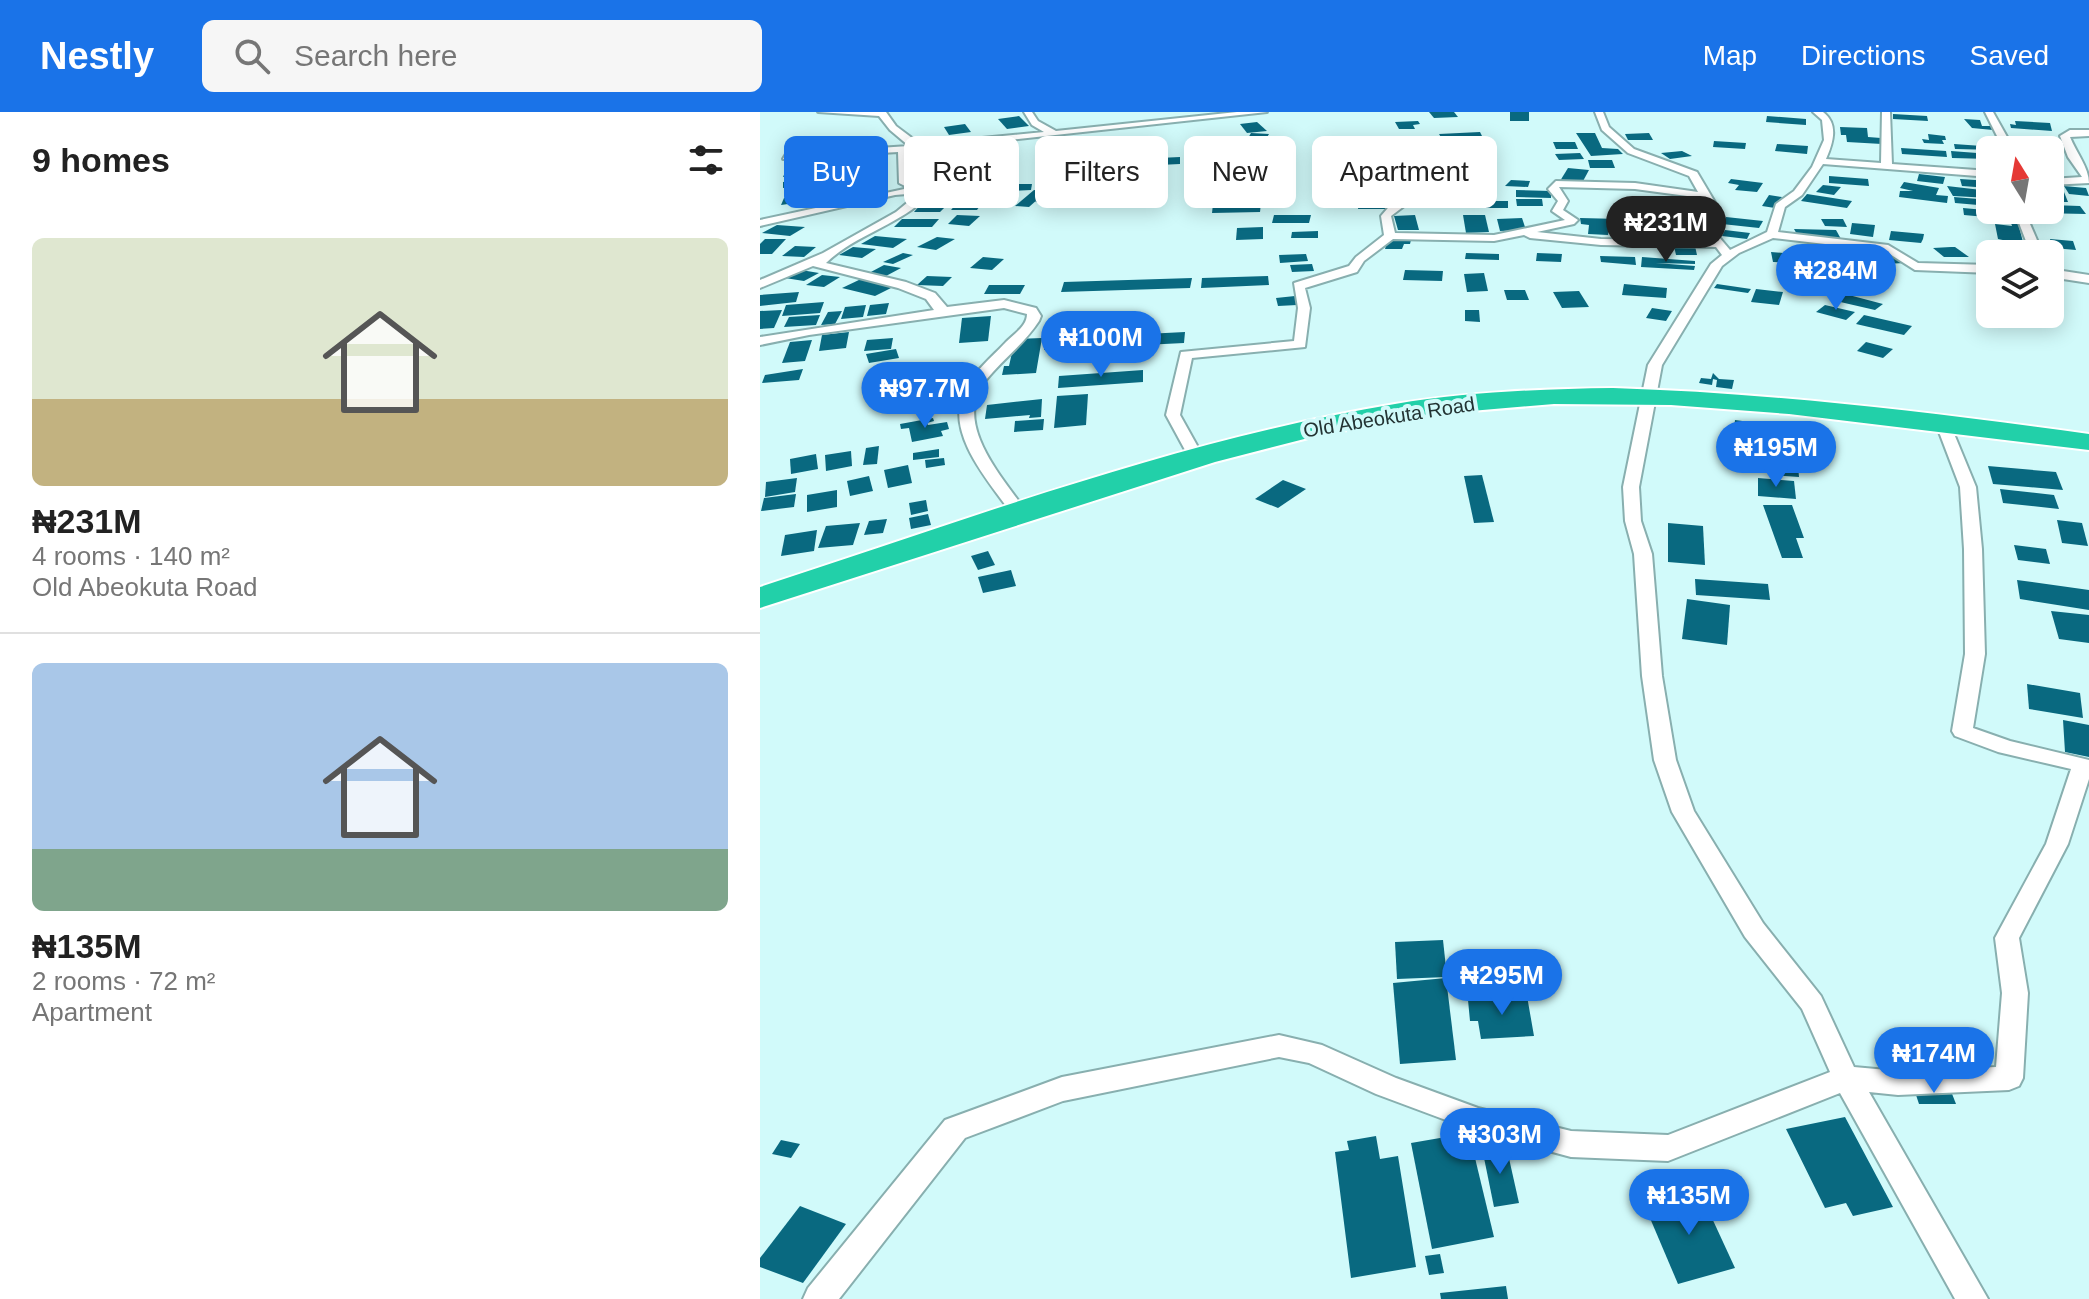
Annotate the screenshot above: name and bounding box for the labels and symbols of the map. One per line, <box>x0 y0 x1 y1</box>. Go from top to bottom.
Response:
north arrow <box>1976 136 2064 224</box>
pin: ₦231M <box>1610 196 1722 264</box>
pin: ₦284M <box>1780 244 1892 312</box>
pin: ₦100M <box>1045 311 1157 379</box>
pin: ₦97.7M <box>860 362 990 430</box>
street label: Old Abeokuta Road <box>1302 393 1476 441</box>
pin: ₦195M <box>1720 421 1832 489</box>
pin: ₦295M <box>1446 949 1558 1017</box>
pin: ₦174M <box>1878 1027 1990 1095</box>
pin: ₦303M <box>1444 1108 1556 1176</box>
pin: ₦135M <box>1633 1169 1745 1237</box>

